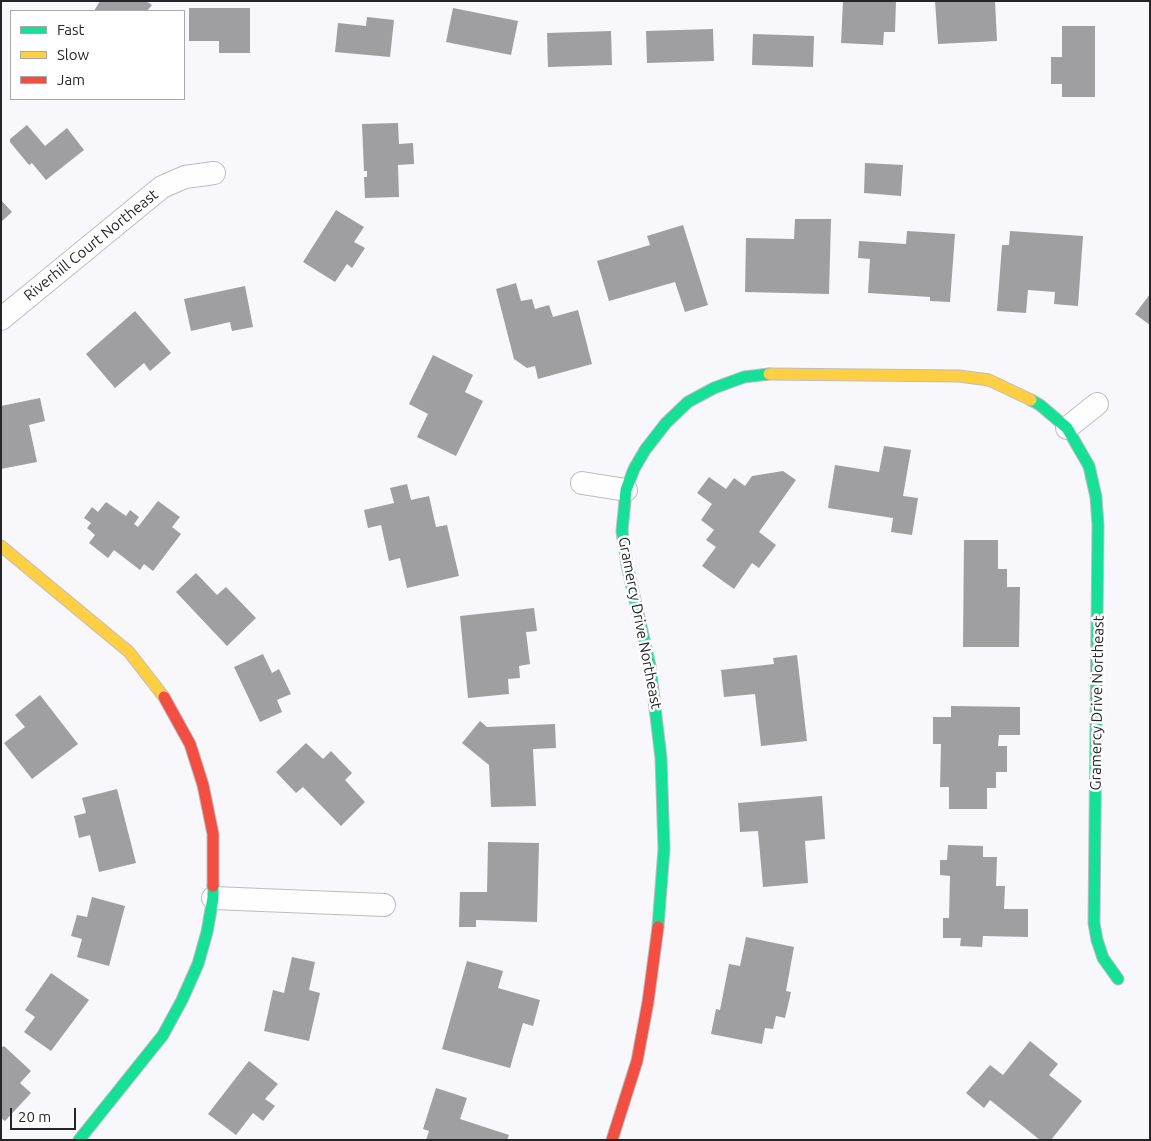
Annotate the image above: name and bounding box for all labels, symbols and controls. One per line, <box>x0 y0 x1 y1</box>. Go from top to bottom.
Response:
legend <box>10 10 185 100</box>
text: Fast <box>57 21 84 38</box>
text: Slow <box>57 46 89 63</box>
text: Jam <box>57 71 85 88</box>
street label: Riverhill Court Northeast <box>20 185 162 305</box>
street label: Gramercy Drive Northeast <box>614 535 666 711</box>
street label: Gramercy Drive Northeast <box>1086 615 1108 791</box>
scale bar <box>12 1098 79 1130</box>
text: 20 m <box>18 1108 51 1125</box>

